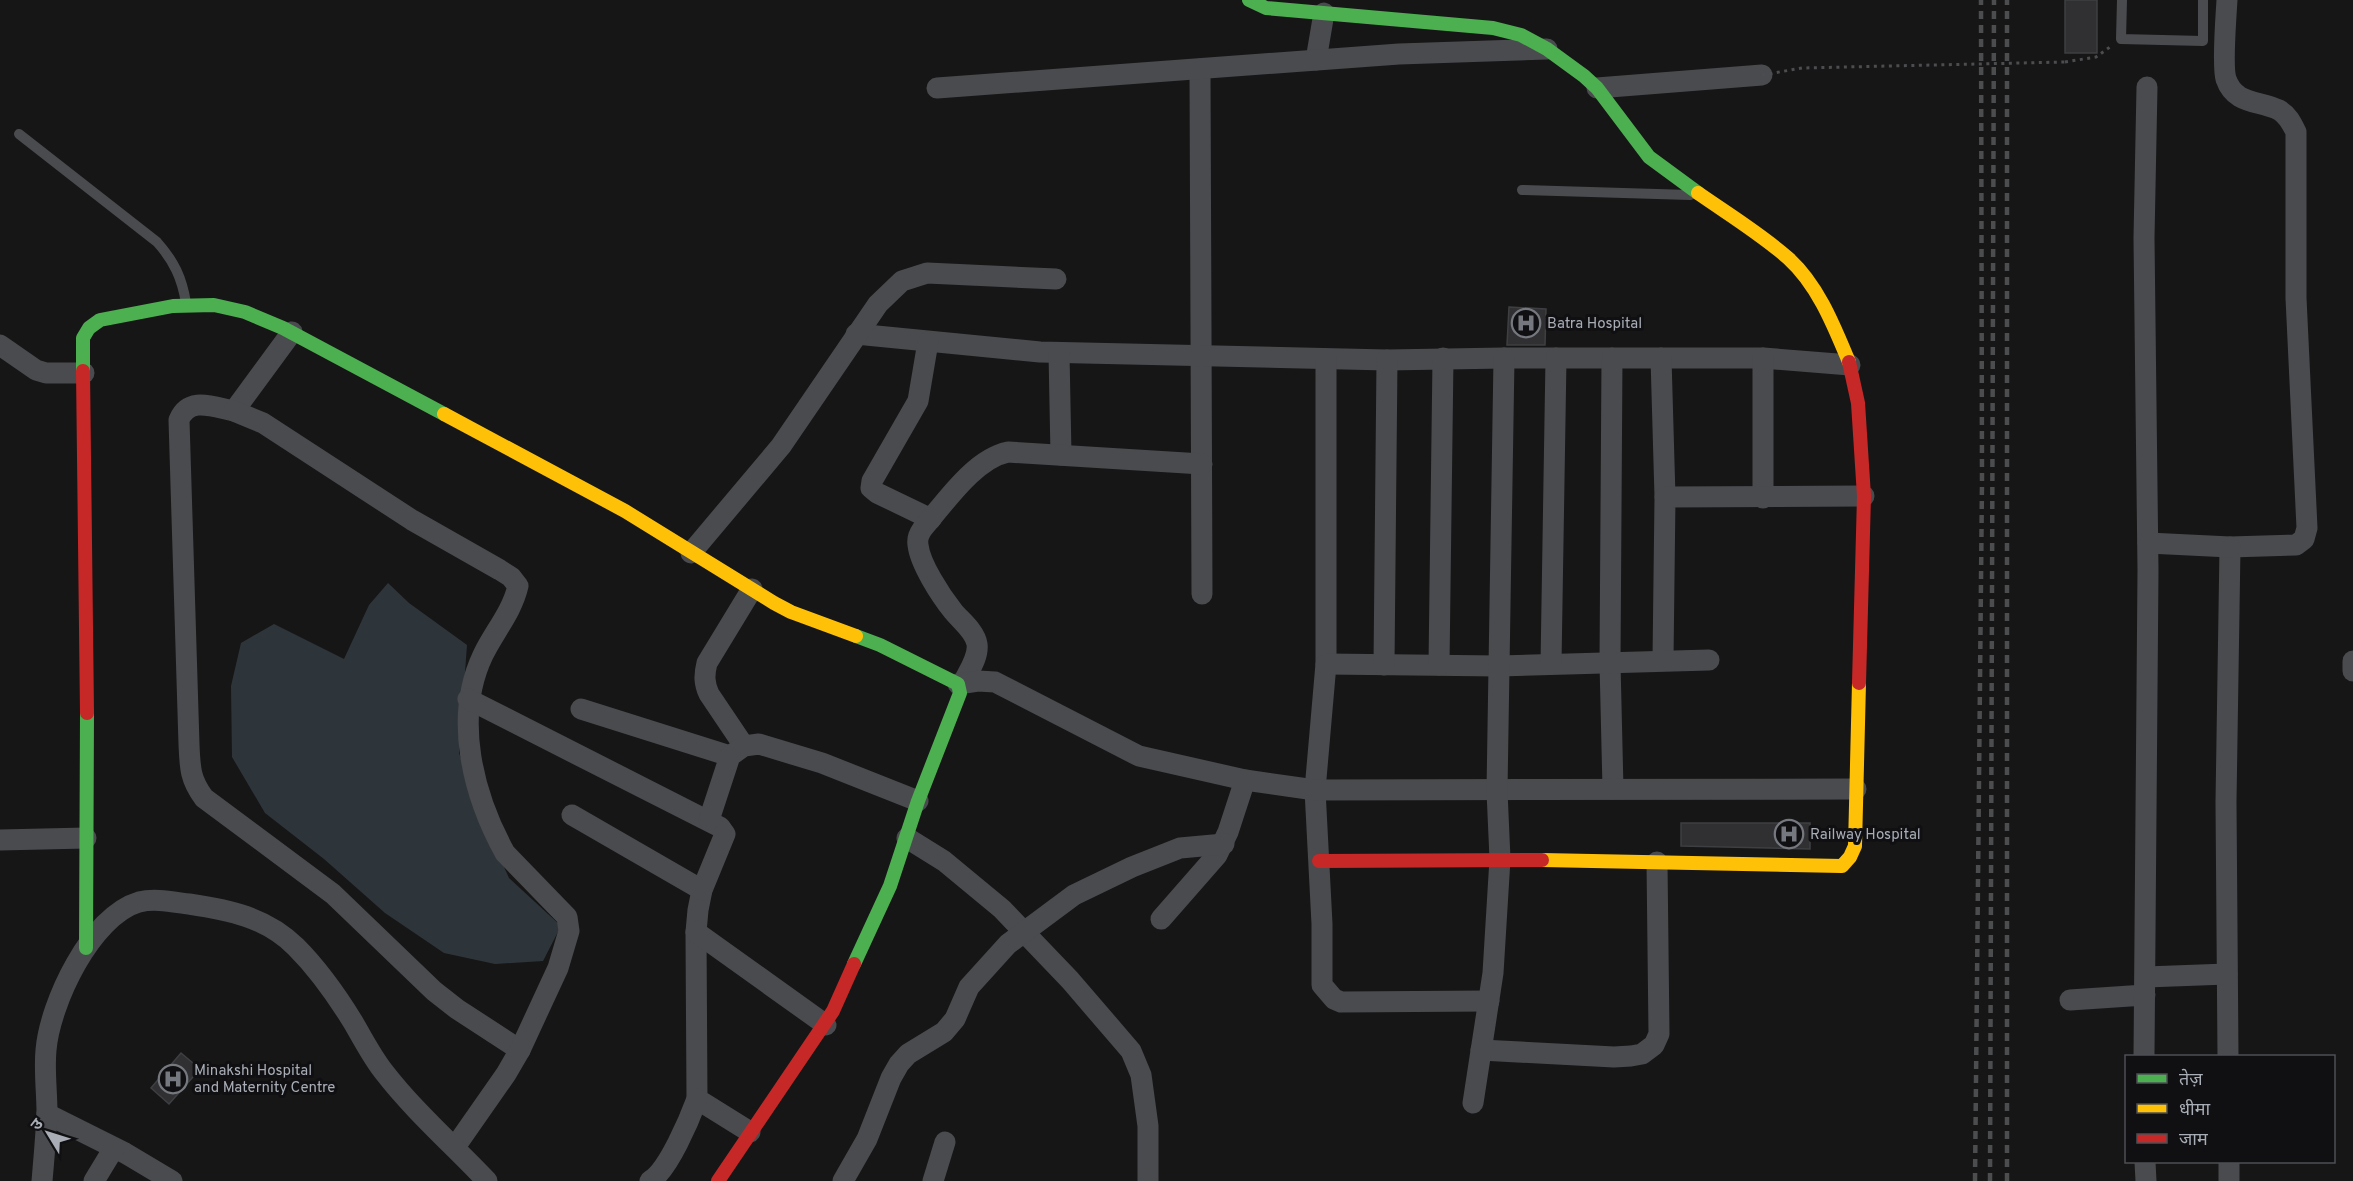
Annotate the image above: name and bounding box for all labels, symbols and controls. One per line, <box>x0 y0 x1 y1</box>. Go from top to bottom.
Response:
hospital icon: Batra Hospital <box>1510 307 1542 339</box>
place label: Batra Hospital <box>1547 315 1642 334</box>
hospital icon: Railway Hospital <box>1773 818 1805 850</box>
place label: Railway Hospital <box>1810 826 1921 845</box>
legend <box>2125 1055 2335 1163</box>
place label: Minakshi Hospital and Maternity Centre <box>194 1062 335 1098</box>
hospital icon: Minakshi Hospital and Maternity Centre <box>157 1063 189 1095</box>
text: तेज़ <box>2179 1068 2203 1092</box>
text: धीमा <box>2179 1099 2210 1122</box>
north arrow <box>18 1103 78 1163</box>
text: उ <box>27 1115 49 1135</box>
text: जाम <box>2179 1129 2209 1152</box>

